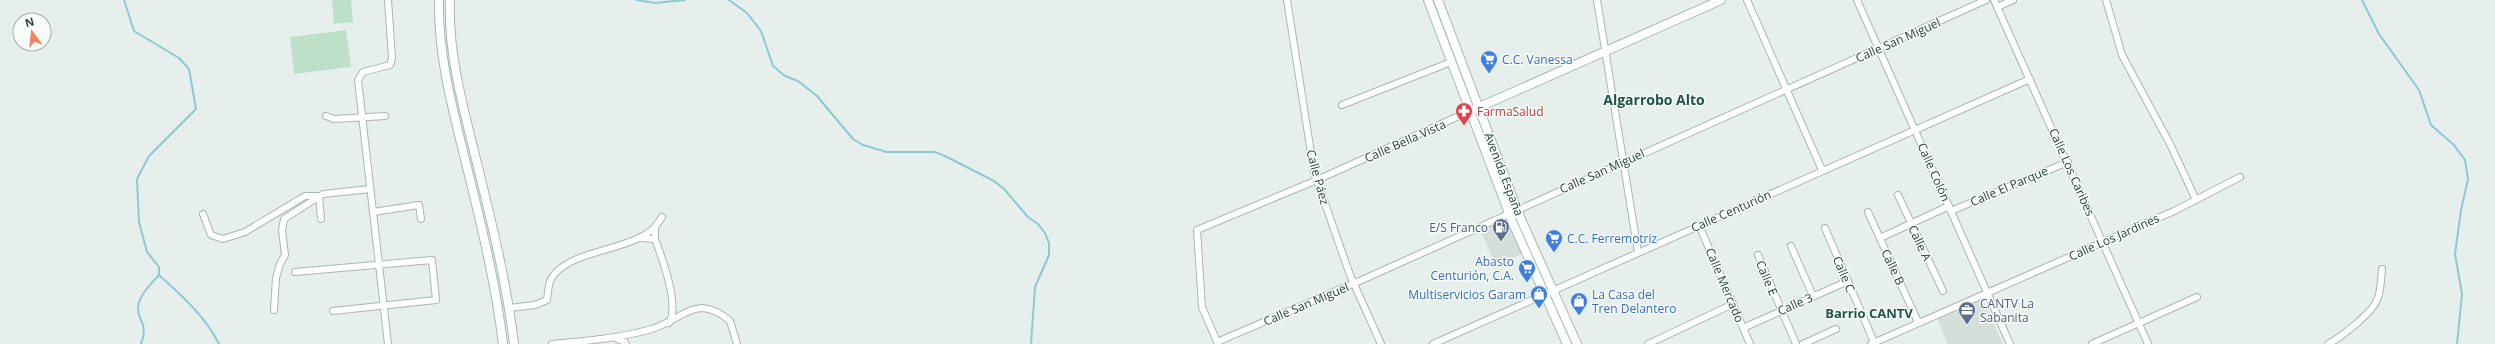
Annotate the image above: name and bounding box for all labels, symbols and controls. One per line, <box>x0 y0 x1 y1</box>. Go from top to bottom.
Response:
north arrow <box>12 12 52 52</box>
text: N <box>23 13 36 30</box>
street label: Calle San Miguel <box>1853 14 1943 66</box>
supermarket icon: C.C. Vanessa <box>1479 49 1499 74</box>
place label: C.C. Vanessa <box>1502 51 1573 68</box>
district label: Algarrobo Alto <box>1603 90 1705 109</box>
pharmacy icon: FarmaSalud <box>1454 101 1474 126</box>
place label: FarmaSalud <box>1477 103 1544 120</box>
street label: Calle Bella Vista <box>1362 115 1448 167</box>
street label: Calle Los Caribes <box>2045 125 2099 219</box>
street label: Avenida España <box>1480 130 1528 218</box>
street label: Calle Colón <box>1914 140 1954 204</box>
street label: Calle San Miguel <box>1557 145 1647 197</box>
street label: Calle Páez <box>1302 148 1334 207</box>
street label: Calle El Parque <box>1967 162 2051 210</box>
street label: Calle Centurión <box>1688 186 1774 236</box>
street label: Calle Los Jardines <box>2066 209 2162 265</box>
fuel station icon: E/S Franco <box>1491 217 1511 242</box>
place label: E/S Franco <box>1429 219 1488 236</box>
street label: Calle A <box>1904 222 1936 264</box>
supermarket icon: C.C. Ferremotriz <box>1544 228 1564 253</box>
place label: C.C. Ferremotriz <box>1567 230 1658 247</box>
street label: Calle Mercado <box>1702 245 1748 325</box>
street label: Calle B <box>1877 246 1909 288</box>
place label: Abasto Centurión, C.A. <box>1431 253 1514 284</box>
street label: Calle C <box>1829 253 1859 295</box>
supermarket icon: Abasto Centurión, C.A. <box>1517 258 1537 283</box>
street label: Calle E <box>1752 258 1782 298</box>
street label: Calle San Miguel <box>1261 278 1351 330</box>
shop icon: Multiservicios Garam <box>1529 284 1549 309</box>
place label: Multiservicios Garam <box>1408 286 1526 303</box>
place label: La Casa del Tren Delantero <box>1592 286 1676 317</box>
street label: Calle 3 <box>1775 289 1815 319</box>
shop icon: La Casa del Tren Delantero <box>1569 291 1589 316</box>
place label: CANTV La Sabanita <box>1980 295 2034 326</box>
office icon: CANTV La Sabanita <box>1957 300 1977 325</box>
district label: Barrio CANTV <box>1825 304 1913 322</box>

